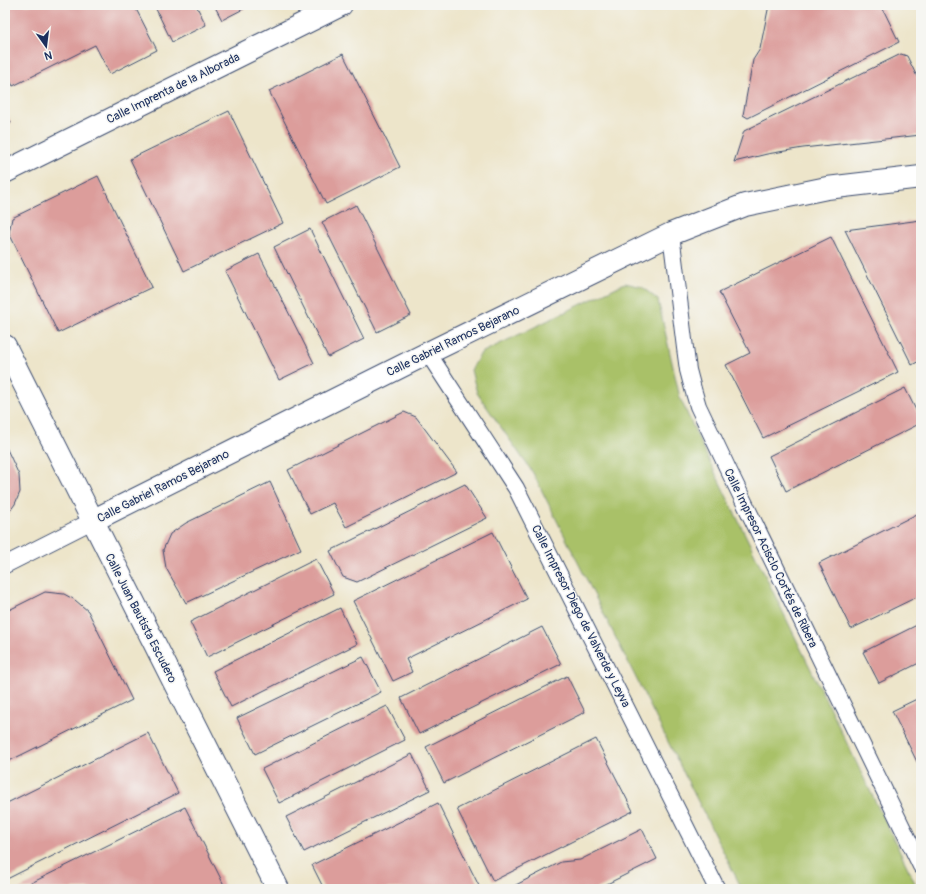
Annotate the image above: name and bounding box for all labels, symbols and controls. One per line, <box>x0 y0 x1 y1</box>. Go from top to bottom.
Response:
north arrow <box>26 26 66 66</box>
text: N <box>43 48 53 63</box>
street label: Calle Imprenta de la Alborada <box>104 49 243 127</box>
street label: Calle Gabriel Ramos Bejarano <box>384 302 523 380</box>
street label: Calle Gabriel Ramos Bejarano <box>95 446 232 526</box>
street label: Calle Impresor Acisclo Cortés de Ribera <box>721 466 821 651</box>
street label: Calle Impresor Diego de Valverde y Leyva <box>528 522 633 710</box>
street label: Calle Juan Bautista Escudero <box>101 551 180 686</box>

